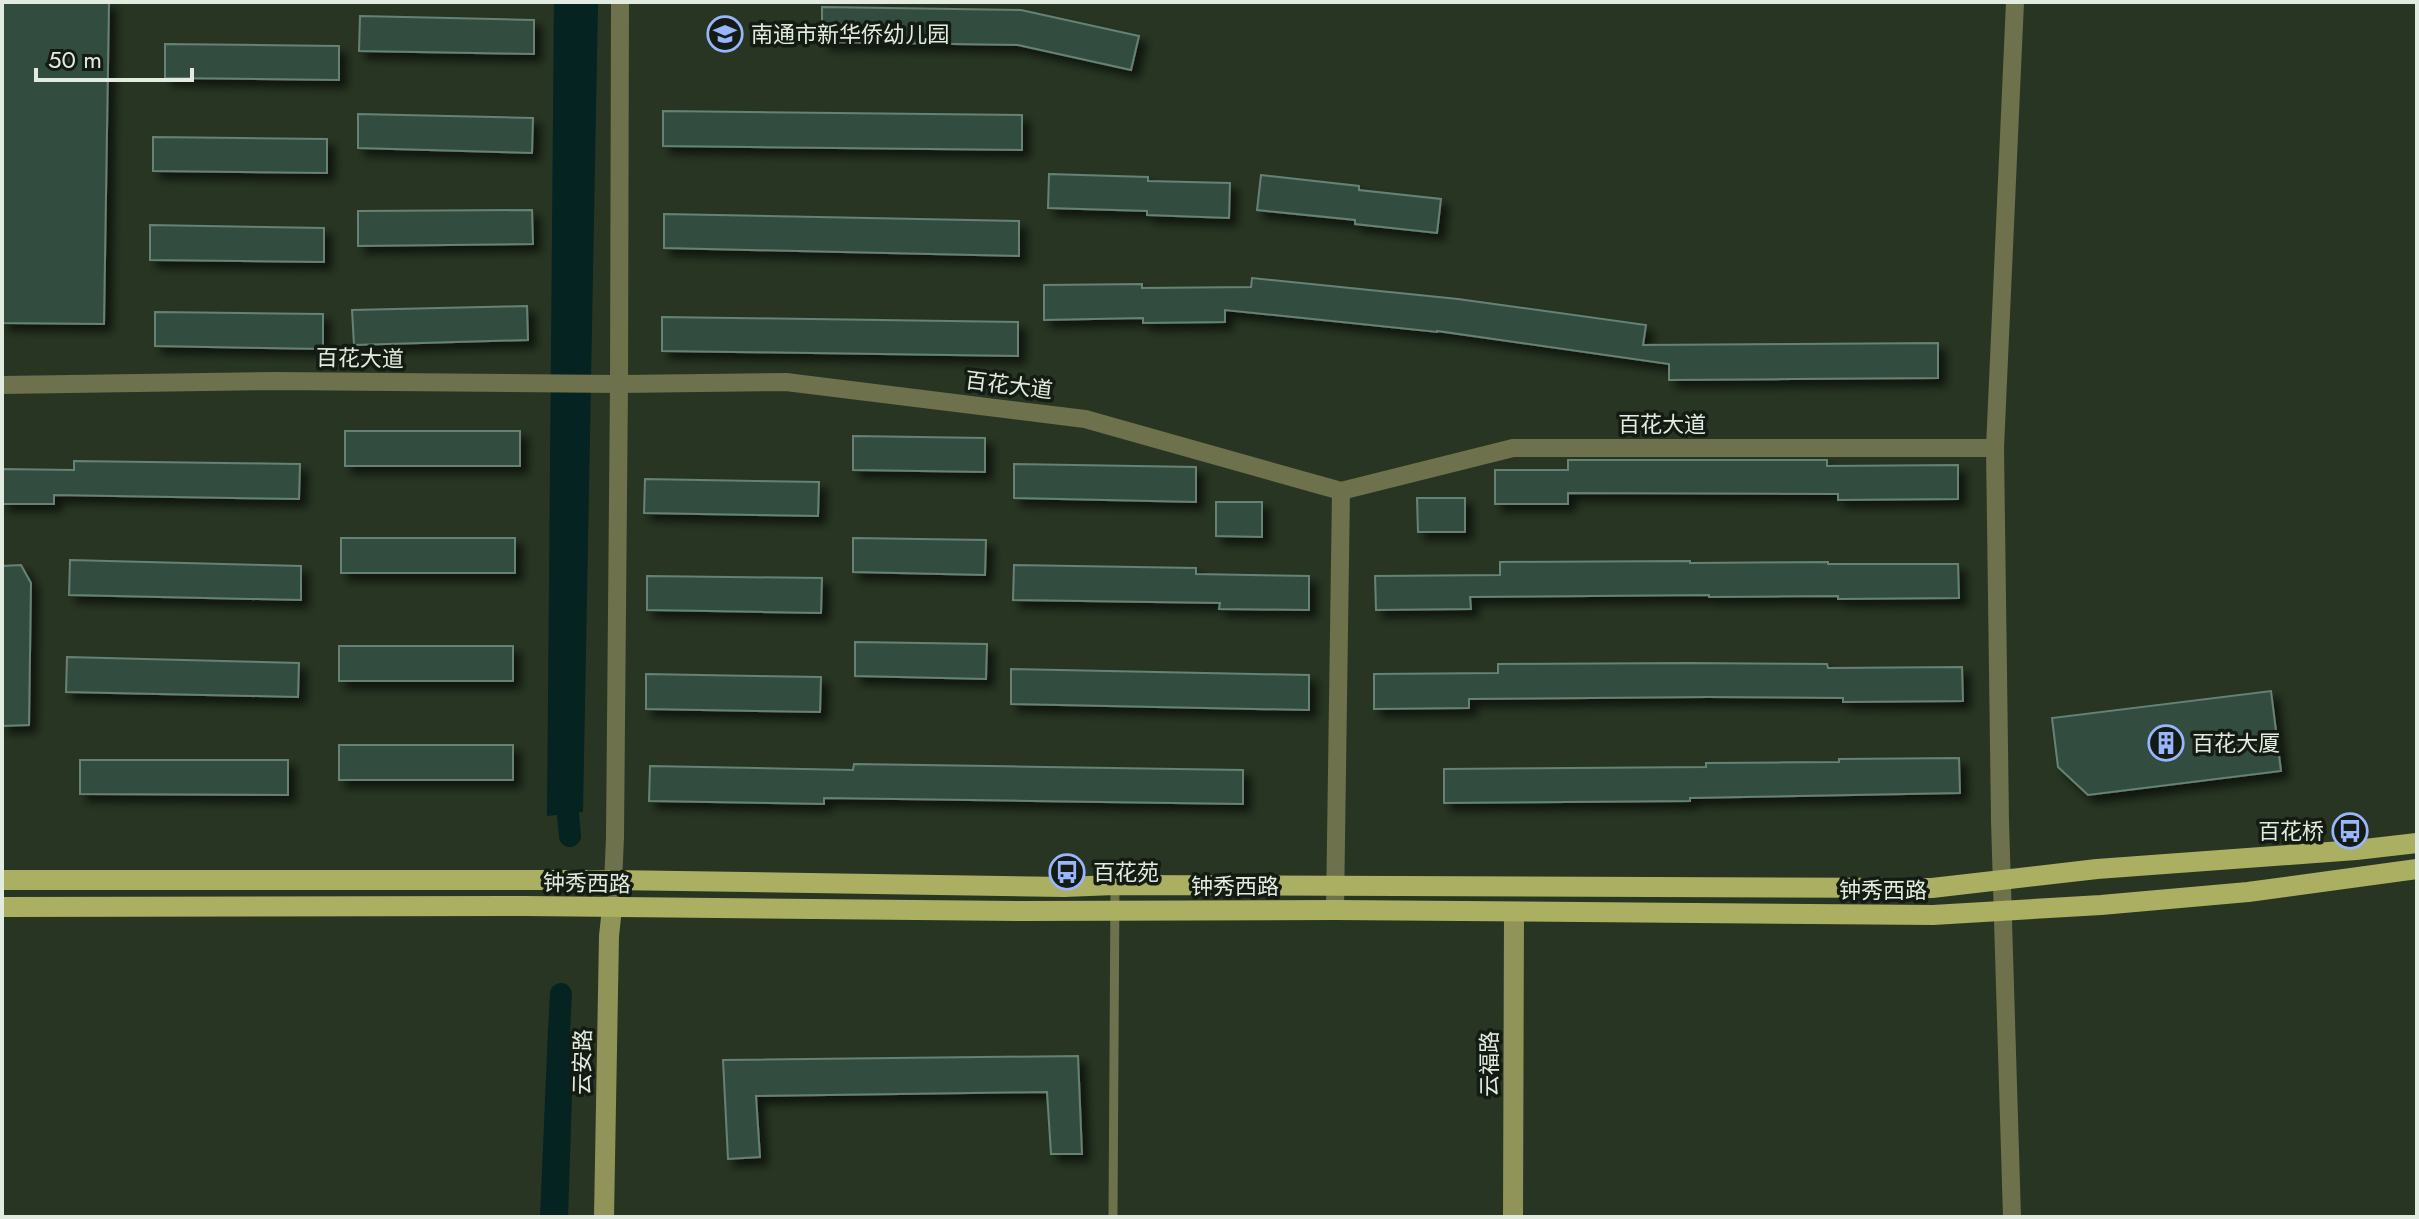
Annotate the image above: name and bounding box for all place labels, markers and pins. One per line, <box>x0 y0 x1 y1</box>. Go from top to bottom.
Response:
school or university icon: 南通市新华侨幼儿园 <box>706 15 744 53</box>
place label: 南通市新华侨幼儿园 <box>751 18 949 50</box>
building icon: 百花大厦 <box>2147 724 2185 762</box>
place label: 百花大厦 <box>2192 727 2280 759</box>
bus stop icon: 百花桥 <box>2331 812 2369 850</box>
place label: 百花桥 <box>2258 815 2324 847</box>
bus stop icon: 百花苑 <box>1048 853 1086 891</box>
place label: 百花苑 <box>1093 856 1159 888</box>

